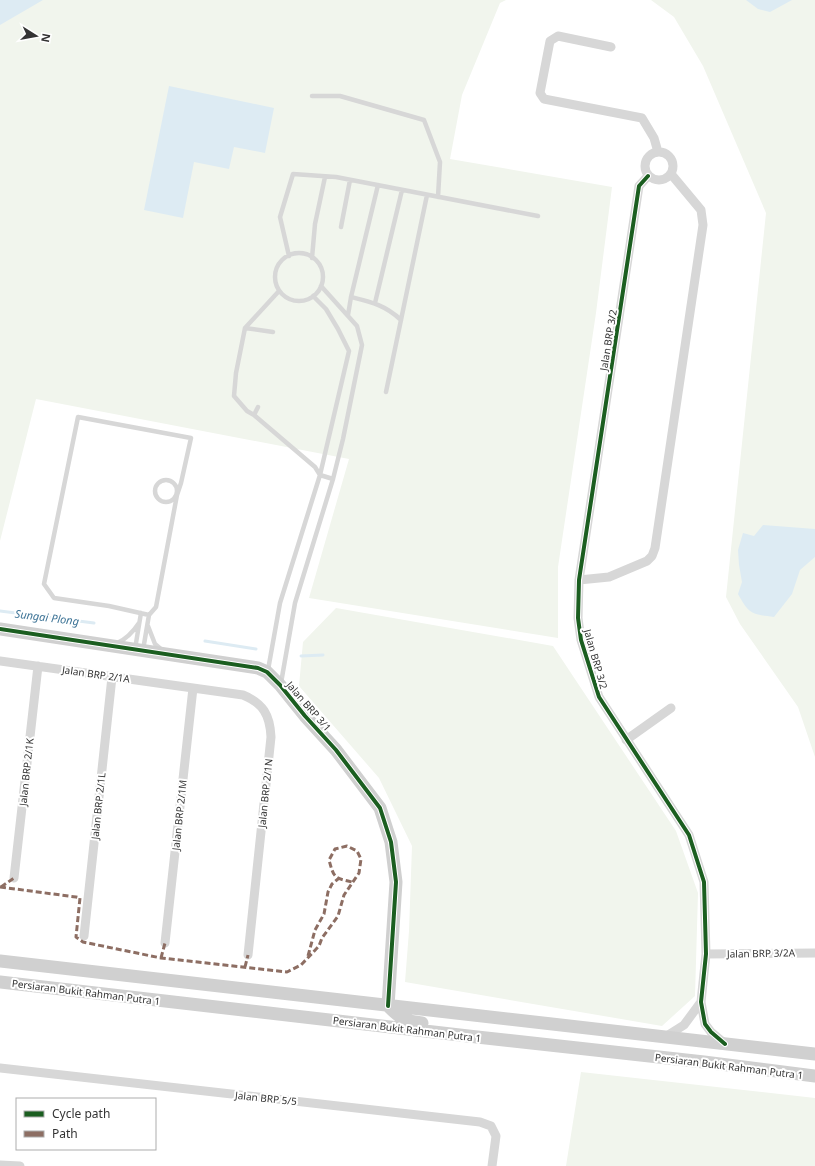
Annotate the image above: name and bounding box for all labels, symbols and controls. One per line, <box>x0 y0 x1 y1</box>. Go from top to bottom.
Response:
north arrow <box>16 16 56 56</box>
text: N <box>38 32 55 44</box>
street label: Jalan BRP 3/2 <box>596 308 620 373</box>
water label: Sungai Plong <box>14 606 81 628</box>
street label: Jalan BRP 3/2 <box>580 626 611 691</box>
street label: Jalan BRP 2/1A <box>60 662 131 686</box>
street label: Jalan BRP 3/1 <box>283 677 335 734</box>
street label: Jalan BRP 2/1K <box>15 737 37 808</box>
street label: Jalan BRP 2/1N <box>254 758 276 829</box>
street label: Jalan BRP 2/1L <box>87 772 108 841</box>
street label: Jalan BRP 2/1M <box>168 779 190 852</box>
street label: Jalan BRP 3/2A <box>726 945 796 961</box>
street label: Persiaran Bukit Rahman Putra 1 <box>11 976 161 1008</box>
street label: Persiaran Bukit Rahman Putra 1 <box>332 1013 482 1045</box>
street label: Persiaran Bukit Rahman Putra 1 <box>654 1050 804 1082</box>
street label: Jalan BRP 5/5 <box>234 1088 298 1108</box>
legend <box>16 1098 156 1150</box>
text: Cycle path <box>52 1105 110 1122</box>
text: Path <box>52 1125 78 1142</box>

